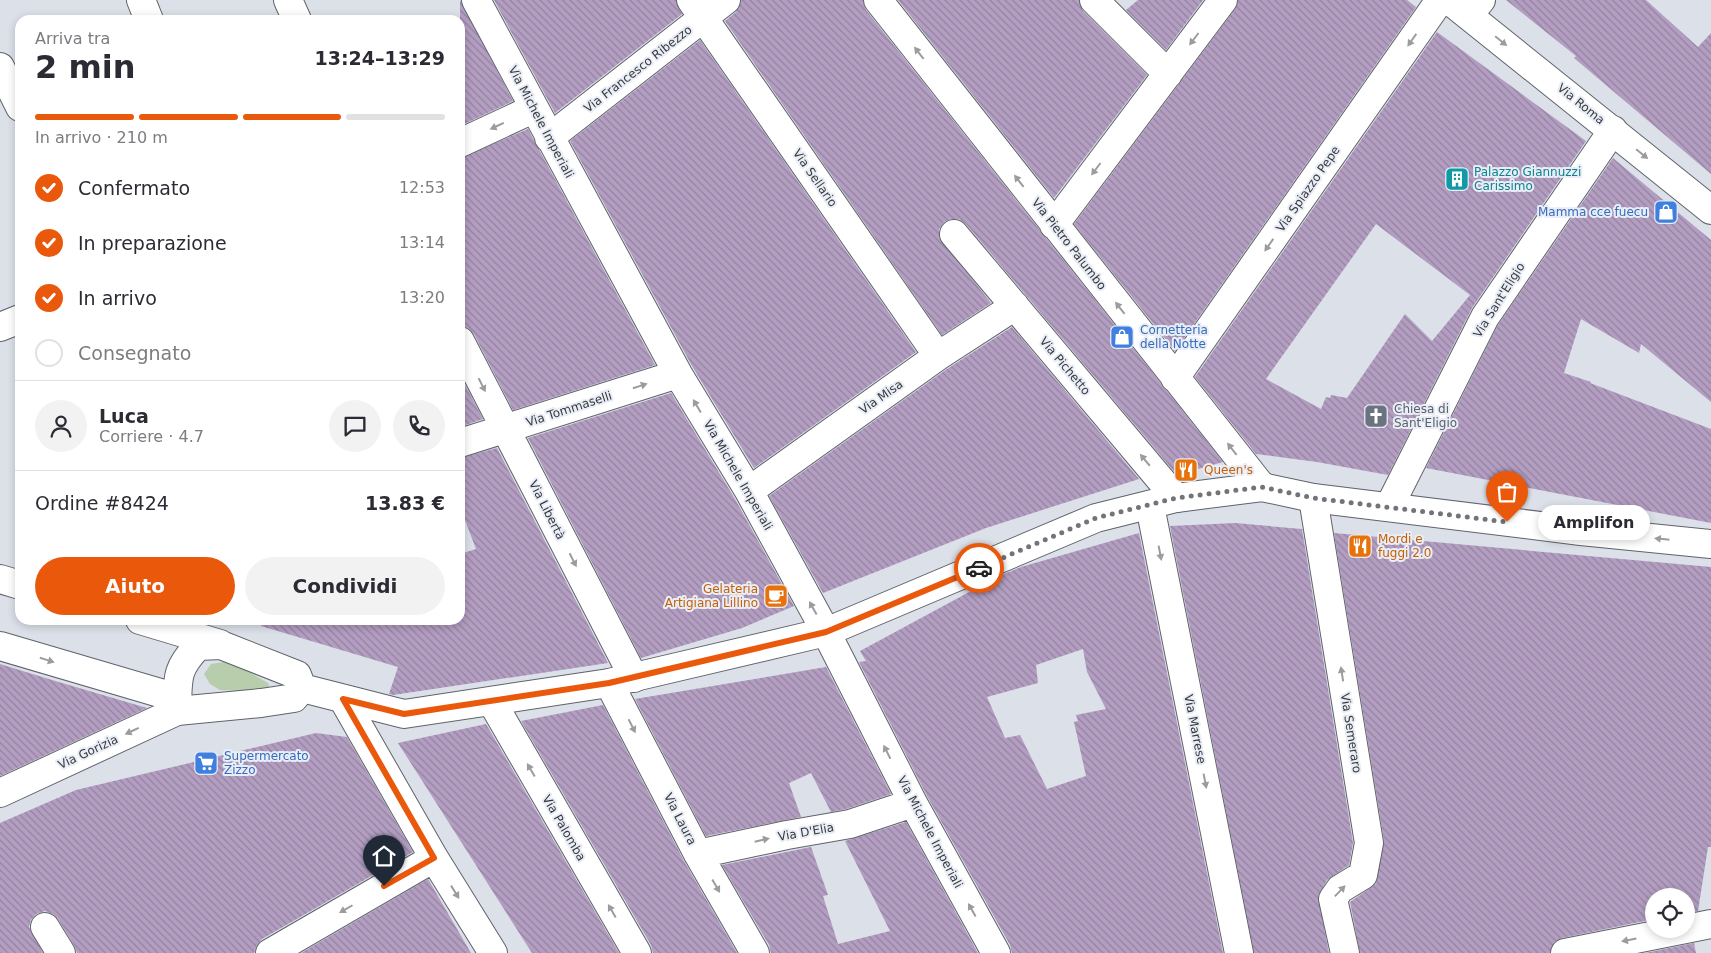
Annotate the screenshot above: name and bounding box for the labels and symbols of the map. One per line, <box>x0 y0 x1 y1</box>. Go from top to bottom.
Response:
street label: Via Francesco Ribezzo <box>581 23 695 115</box>
one-way arrow <box>1189 32 1199 46</box>
one-way arrow <box>1407 33 1417 47</box>
one-way arrow <box>1495 35 1508 46</box>
one-way arrow <box>914 47 925 60</box>
street label: Via Michele Imperiali <box>506 64 576 180</box>
street label: Via Roma <box>1555 81 1607 127</box>
one-way arrow <box>489 122 504 130</box>
street label: Via Spiazzo Pepe <box>1273 143 1343 235</box>
street label: Via Sellario <box>790 147 840 209</box>
one-way arrow <box>1635 148 1648 159</box>
one-way arrow <box>1091 162 1102 175</box>
place label: Palazzo Giannuzzi Carissimo <box>1474 165 1581 193</box>
building icon: Palazzo Giannuzzi Carissimo <box>1444 166 1470 192</box>
one-way arrow <box>1014 175 1025 188</box>
street label: Via Pietro Palumbo <box>1029 195 1109 293</box>
shop icon: Mamma cce fuecu <box>1653 199 1679 225</box>
place label: Mamma cce fuecu <box>1538 205 1648 219</box>
one-way arrow <box>1264 238 1274 251</box>
street label: Via Sant'Eligio <box>1470 260 1528 340</box>
one-way arrow <box>1115 301 1125 315</box>
place label: Cornetteria della Notte <box>1140 323 1208 351</box>
shop icon: Cornetteria della Notte <box>1109 324 1135 350</box>
street label: Via Pichetto <box>1037 334 1093 398</box>
street label: Via Misa <box>857 377 905 417</box>
one-way arrow <box>478 378 486 392</box>
one-way arrow <box>633 382 648 390</box>
street label: Via Tommaselli <box>524 389 614 429</box>
one-way arrow <box>692 399 701 412</box>
place label: Chiesa di Sant'Eligio <box>1394 402 1457 430</box>
church icon: Chiesa di Sant'Eligio <box>1363 403 1389 429</box>
street label: Via Michele Imperiali <box>701 417 775 533</box>
one-way arrow <box>1227 442 1237 456</box>
one-way arrow <box>1139 454 1150 467</box>
restaurant icon: Queen's <box>1173 457 1199 483</box>
place label: Queen's <box>1204 463 1253 477</box>
pin <box>1486 471 1528 522</box>
street label: Via Libertà <box>526 478 568 542</box>
callout: Amplifon <box>1537 504 1650 540</box>
place label: Mordi e fuggi 2.0 <box>1378 532 1431 560</box>
restaurant icon: Mordi e fuggi 2.0 <box>1347 533 1373 559</box>
one-way arrow <box>1654 535 1670 543</box>
courier <box>954 543 1004 593</box>
one-way arrow <box>1156 546 1164 561</box>
one-way arrow <box>569 553 577 567</box>
place label: Gelateria Artigiana Lillino <box>665 582 758 610</box>
cafe icon: Gelateria Artigiana Lillino <box>763 583 789 609</box>
one-way arrow <box>808 601 817 614</box>
one-way arrow <box>39 656 54 664</box>
one-way arrow <box>1337 665 1345 681</box>
street label: Via Semeraro <box>1338 692 1364 774</box>
street label: Via Marrese <box>1181 693 1209 765</box>
one-way arrow <box>628 719 636 734</box>
one-way arrow <box>125 727 140 736</box>
street label: Via Gorizia <box>56 732 120 772</box>
one-way arrow <box>883 745 891 759</box>
place label: Supermercato Zizzo <box>224 749 309 777</box>
supermarket icon: Supermercato Zizzo <box>193 750 219 776</box>
one-way arrow <box>527 763 536 776</box>
street label: Via Michele Imperiali <box>895 774 965 890</box>
one-way arrow <box>1201 774 1209 789</box>
street label: Via Laura <box>661 791 699 847</box>
street label: Via Palomba <box>539 793 589 863</box>
street label: Via D'Elia <box>777 820 835 844</box>
pin <box>363 835 405 886</box>
one-way arrow <box>755 836 770 844</box>
one-way arrow <box>711 879 720 892</box>
one-way arrow <box>1334 885 1346 897</box>
one-way arrow <box>450 886 460 899</box>
one-way arrow <box>339 904 353 913</box>
one-way arrow <box>608 904 617 917</box>
one-way arrow <box>968 904 977 917</box>
one-way arrow <box>1620 937 1636 945</box>

